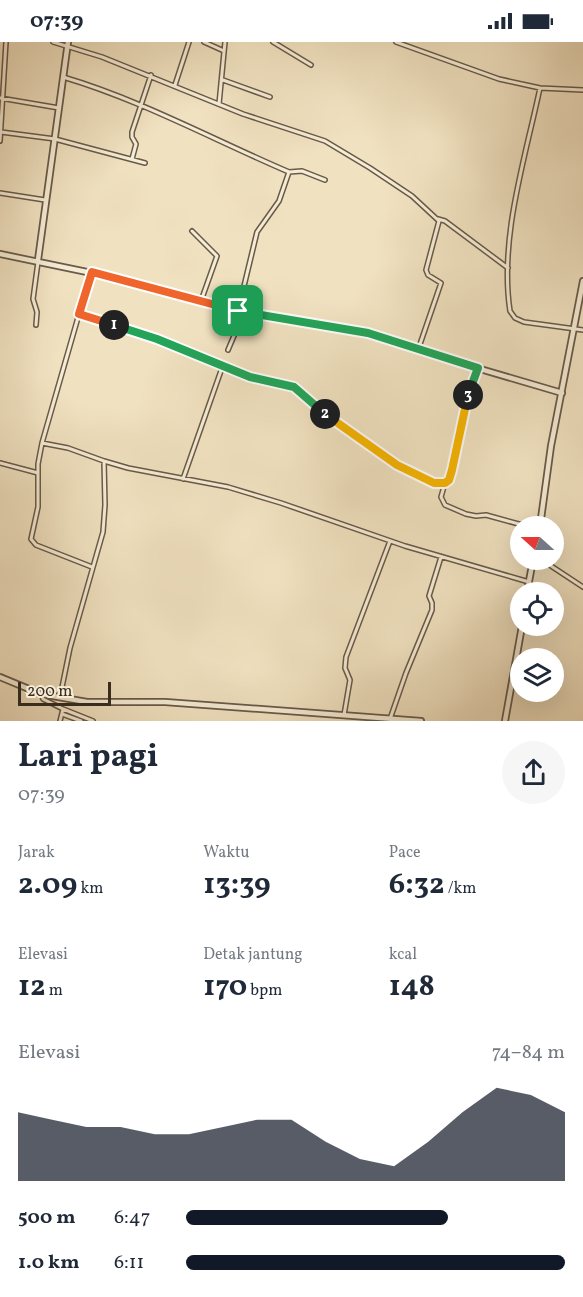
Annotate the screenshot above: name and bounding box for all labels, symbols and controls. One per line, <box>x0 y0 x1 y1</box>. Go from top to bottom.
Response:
text: 07:39 <box>30 6 83 37</box>
pin <box>212 285 263 336</box>
icon: arrive <box>221 294 254 327</box>
pin: 1 <box>99 310 129 340</box>
text: 1 <box>111 314 117 336</box>
pin: 3 <box>453 380 483 410</box>
text: 3 <box>464 384 472 406</box>
pin: 2 <box>310 399 340 429</box>
text: 2 <box>321 403 329 425</box>
north arrow <box>510 516 564 570</box>
map controls <box>510 516 564 702</box>
button: locate <box>510 582 564 636</box>
button: layers <box>510 648 564 702</box>
scale bar <box>18 679 111 706</box>
text: 200 m <box>27 681 72 703</box>
text: Lari pagi <box>18 735 158 781</box>
button: share <box>502 741 565 804</box>
text: 07:39 <box>18 781 65 809</box>
text: Jarak <box>18 842 55 864</box>
text: Waktu <box>203 842 250 864</box>
text: Pace <box>389 842 421 864</box>
text: 2.09 <box>18 864 77 906</box>
text: 13:39 <box>203 864 271 906</box>
text: 6:32 <box>389 864 445 906</box>
text: km <box>77 878 103 900</box>
text: /km <box>445 878 476 900</box>
text: Elevasi <box>18 944 68 966</box>
text: Detak jantung <box>203 944 303 966</box>
text: kcal <box>389 944 417 966</box>
text: 12 <box>18 966 46 1008</box>
text: 170 <box>203 966 247 1008</box>
text: 148 <box>389 966 435 1008</box>
text: m <box>46 980 63 1002</box>
text: bpm <box>247 980 282 1002</box>
text: Elevasi <box>18 1039 80 1067</box>
text: 74–84 m <box>492 1039 565 1067</box>
text: 500 m <box>18 1204 76 1232</box>
text: 6:47 <box>114 1204 150 1232</box>
text: 1.0 km <box>18 1249 80 1277</box>
text: 6:11 <box>114 1249 144 1277</box>

